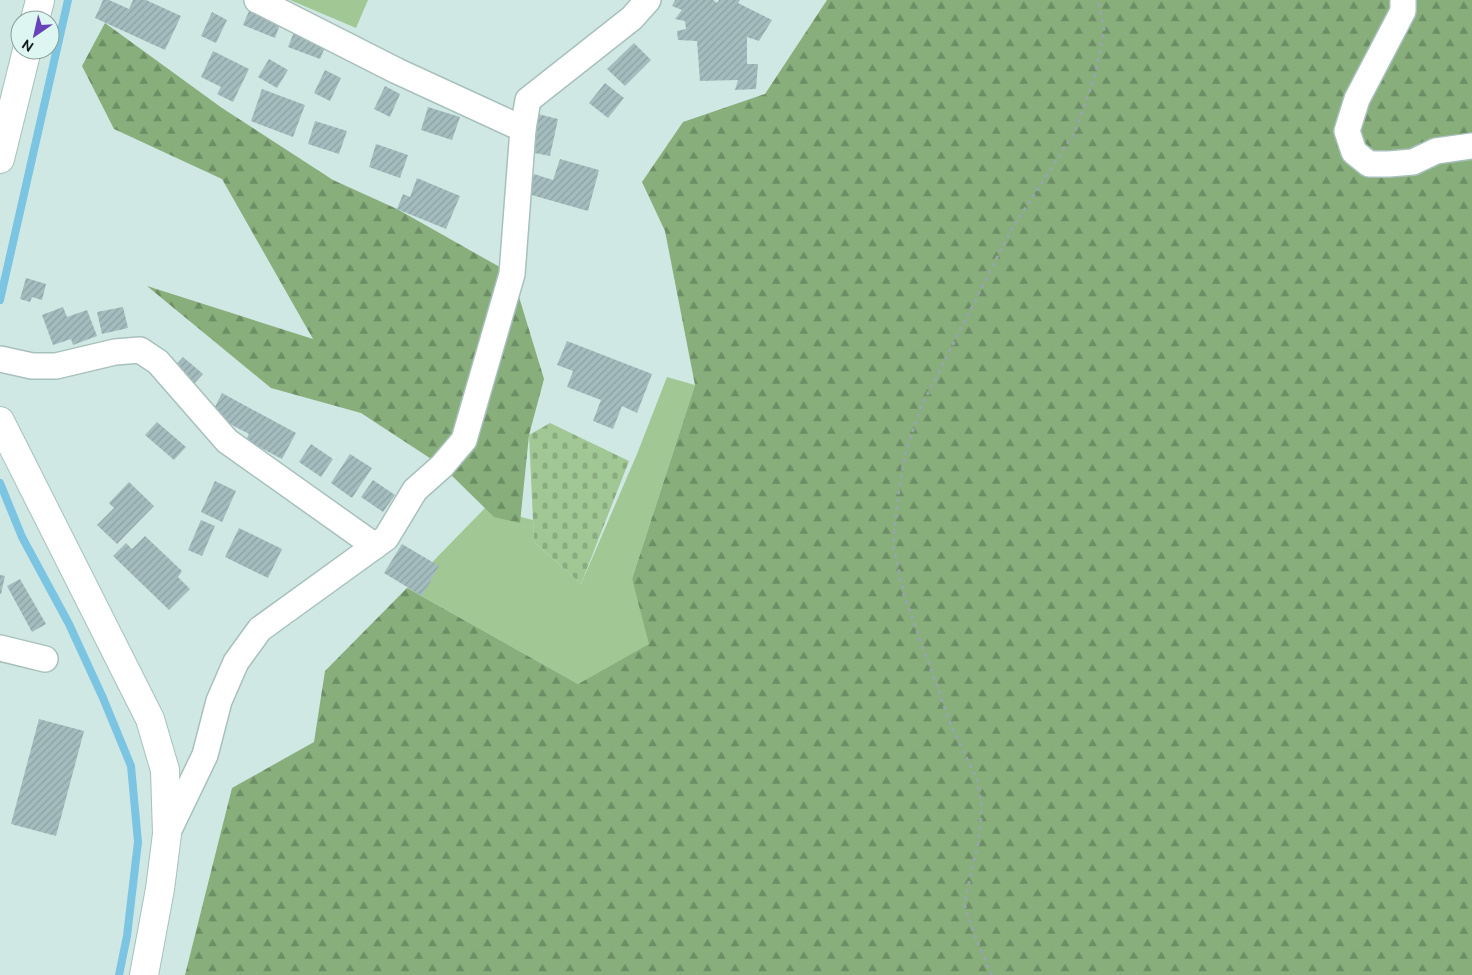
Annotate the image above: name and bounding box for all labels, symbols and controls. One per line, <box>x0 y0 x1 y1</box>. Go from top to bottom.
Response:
north arrow <box>10 10 60 60</box>
text: N <box>19 36 37 55</box>

